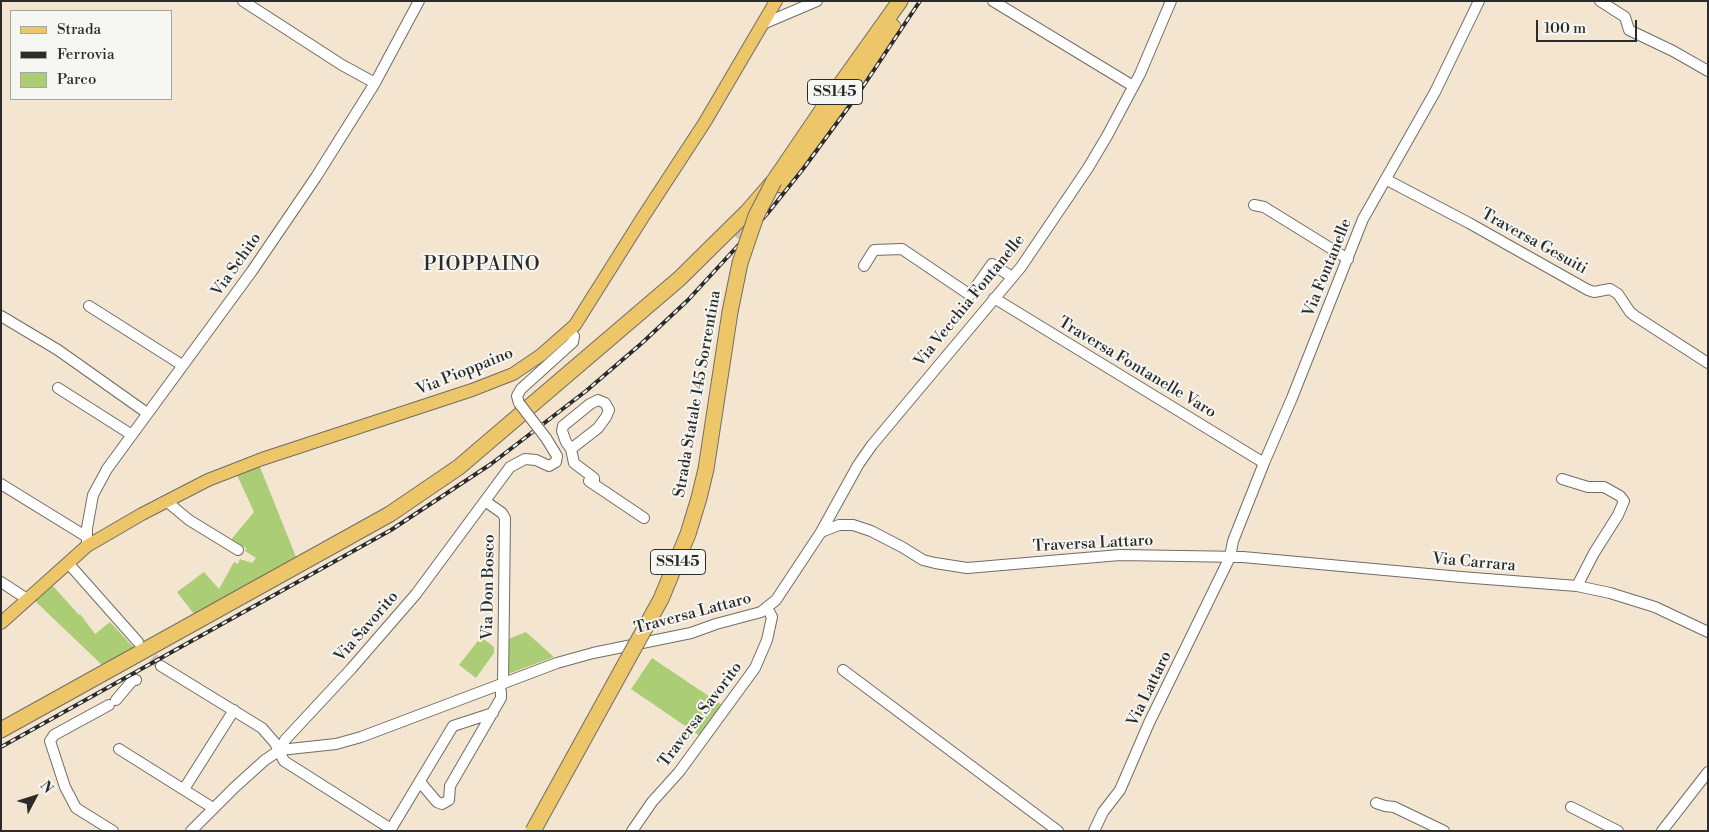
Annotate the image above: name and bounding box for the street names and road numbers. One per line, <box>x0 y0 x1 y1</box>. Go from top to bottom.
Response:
road number: SS145 <box>808 80 862 104</box>
street label: Traversa Gesuiti <box>1478 205 1590 279</box>
street label: Via Fontanelle <box>1300 216 1356 320</box>
street label: Via Schito <box>208 229 266 301</box>
street label: Via Vecchia Fontanelle <box>911 231 1029 371</box>
street label: Strada Statale 145 Sorrentina <box>670 289 726 499</box>
street label: Traversa Fontanelle Varo <box>1055 313 1219 423</box>
street label: Via Pioppaino <box>414 344 516 400</box>
street label: Traversa Lattaro <box>1032 531 1154 557</box>
street label: Via Don Bosco <box>478 534 500 640</box>
road number: SS145 <box>650 550 706 574</box>
street label: Via Carrara <box>1432 550 1516 576</box>
street label: Via Savorito <box>331 588 403 666</box>
street label: Traversa Lattaro <box>632 589 754 639</box>
street label: Via Lattaro <box>1124 648 1176 730</box>
street label: Traversa Savorito <box>655 659 747 771</box>

